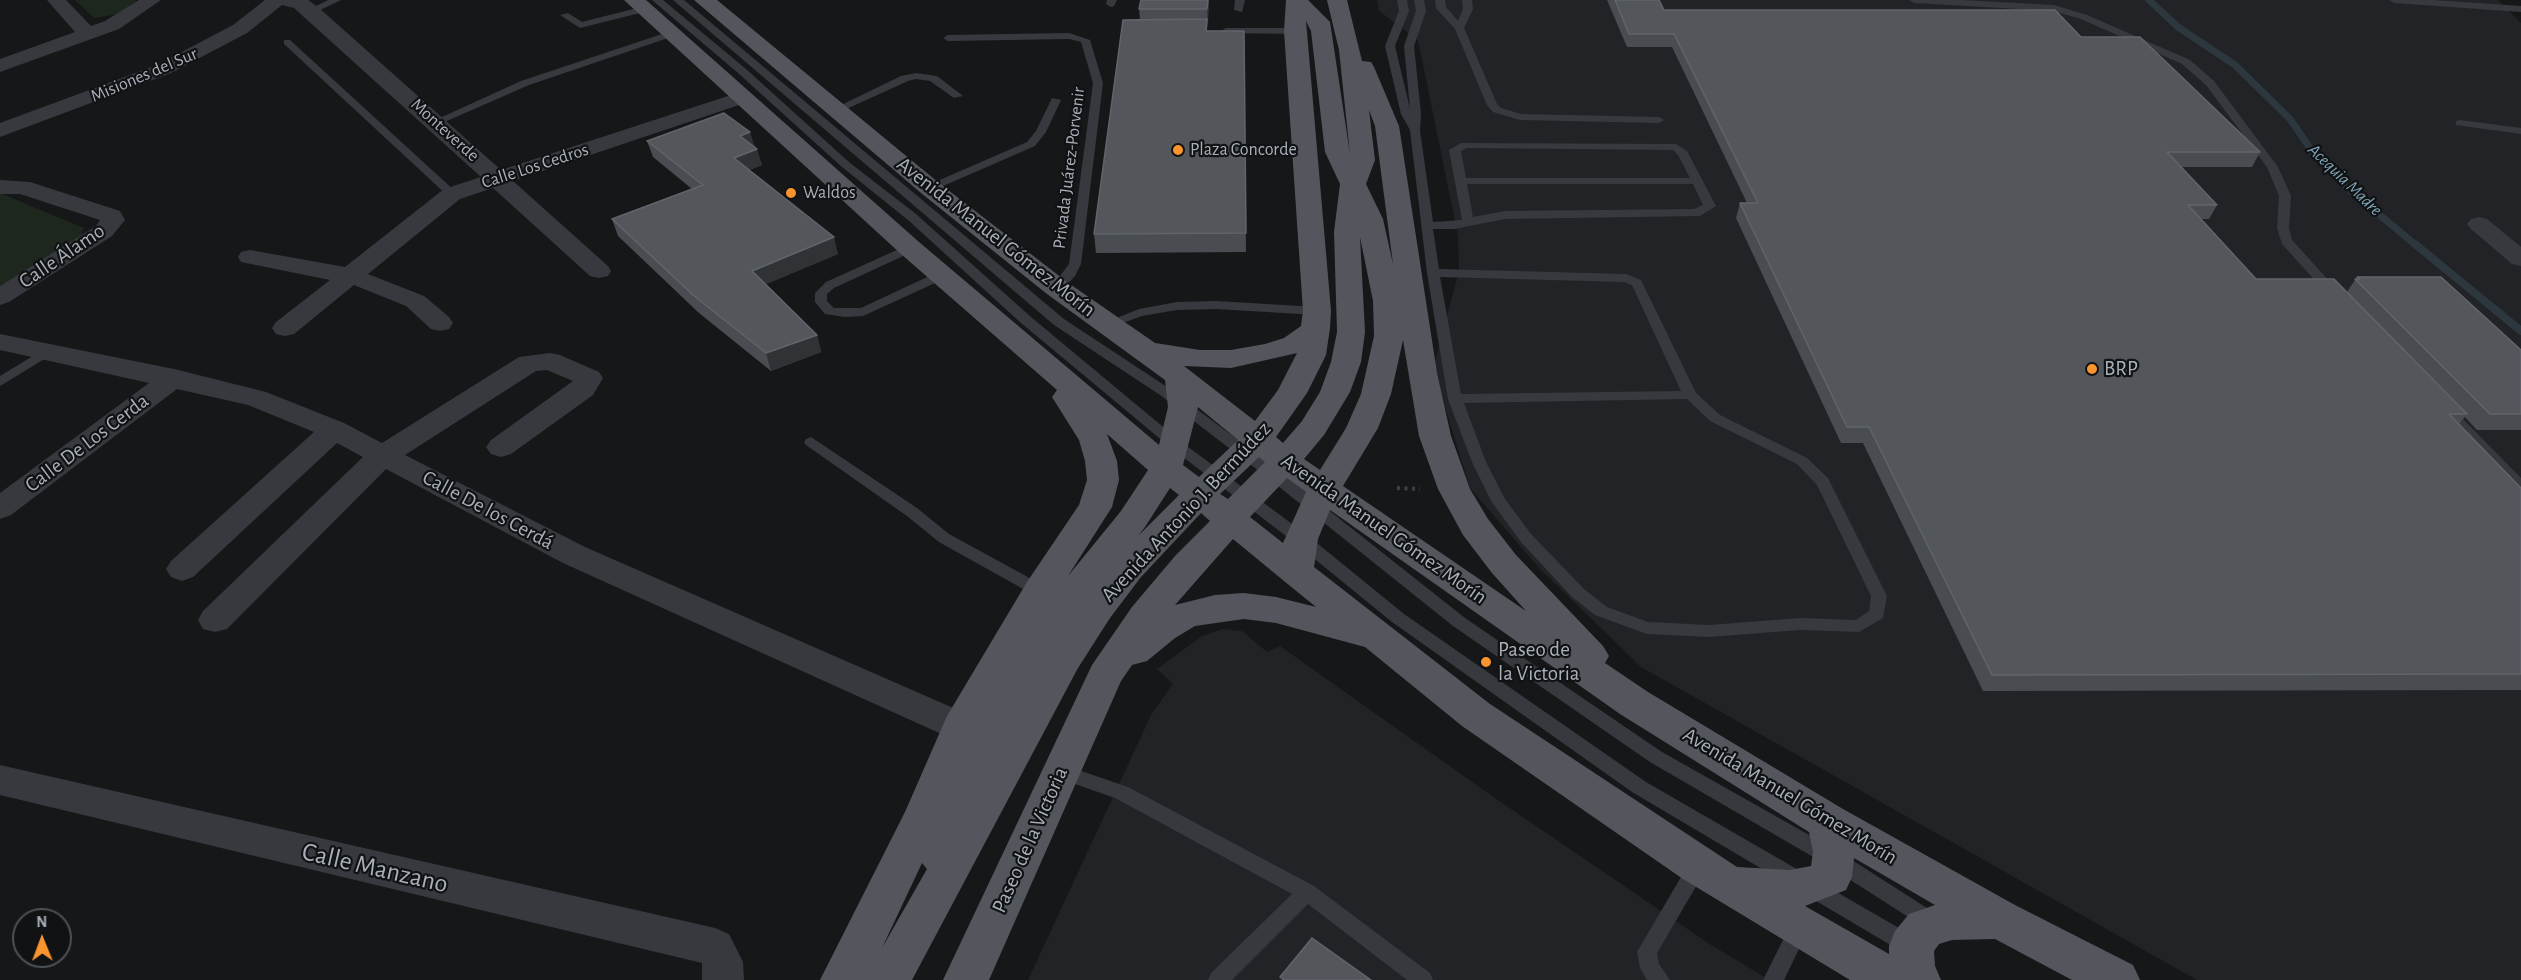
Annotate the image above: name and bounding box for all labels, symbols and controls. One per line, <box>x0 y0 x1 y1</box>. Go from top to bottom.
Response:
street label: Misiones del Sur <box>87 43 201 107</box>
street label: Privada Juárez-Porvenir <box>1048 86 1090 250</box>
street label: Monteverde <box>406 94 484 166</box>
street label: Calle Los Cedros <box>479 139 591 193</box>
place label: Plaza Concorde <box>1190 139 1297 161</box>
water label: Acequia Madre <box>2303 139 2387 221</box>
marker: Plaza Concorde <box>1171 143 1185 157</box>
street label: Avenida Manuel Gómez Morín <box>892 151 1100 323</box>
place label: Waldos <box>803 182 856 204</box>
marker: Waldos <box>784 186 798 200</box>
street label: Calle Álamo <box>14 218 110 294</box>
place label: BRP <box>2104 356 2138 382</box>
marker: BRP <box>2085 362 2099 376</box>
street label: Calle De Los Cerda <box>20 388 154 498</box>
street label: Avenida Antonio J. Bermúdez <box>1096 417 1276 607</box>
street label: Avenida Manuel Gómez Morín <box>1276 448 1492 610</box>
street label: Calle De los Cerdá <box>418 465 558 555</box>
place label: Paseo de la Victoria <box>1498 637 1579 687</box>
marker: Paseo de la Victoria <box>1479 655 1493 669</box>
street label: Avenida Manuel Gómez Morín <box>1678 722 1902 870</box>
street label: Paseo de la Victoria <box>987 763 1073 917</box>
street label: Calle Manzano <box>299 836 451 900</box>
north arrow <box>12 908 72 968</box>
text: N <box>36 914 47 930</box>

